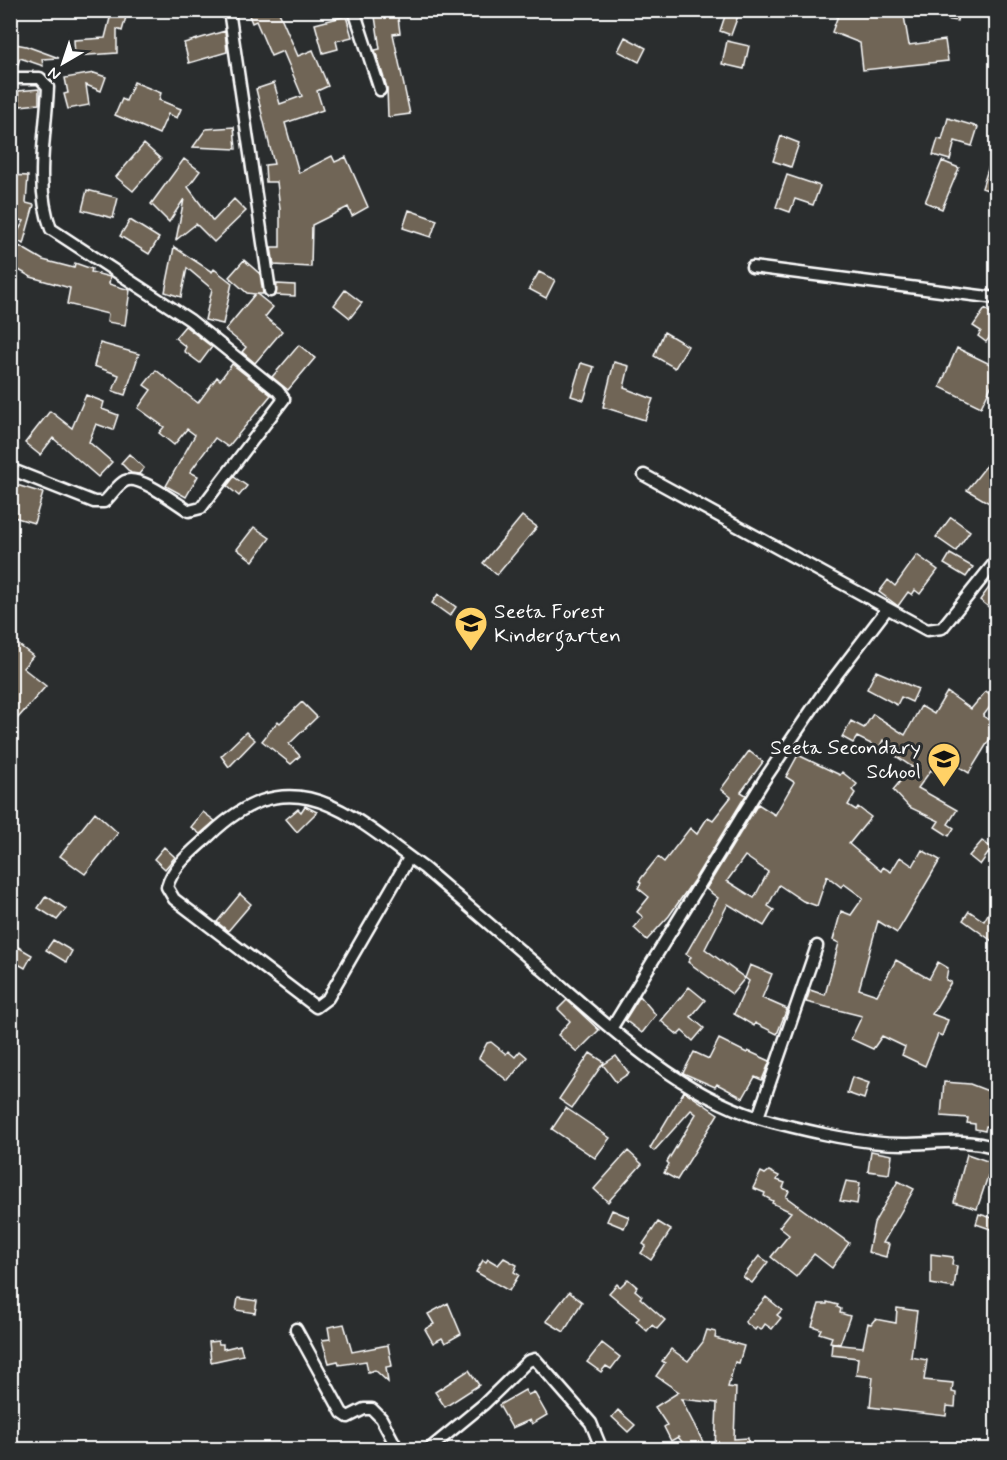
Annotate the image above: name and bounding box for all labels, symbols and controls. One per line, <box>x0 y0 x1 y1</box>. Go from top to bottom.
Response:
north arrow <box>33 33 93 93</box>
text: N <box>44 62 65 85</box>
place label: Seeta Forest Kindergarten <box>494 598 621 652</box>
school or university icon: Seeta Forest Kindergarten <box>453 605 489 652</box>
place label: Seeta Secondary School <box>770 734 921 786</box>
school or university icon: Seeta Secondary School <box>926 741 962 788</box>

